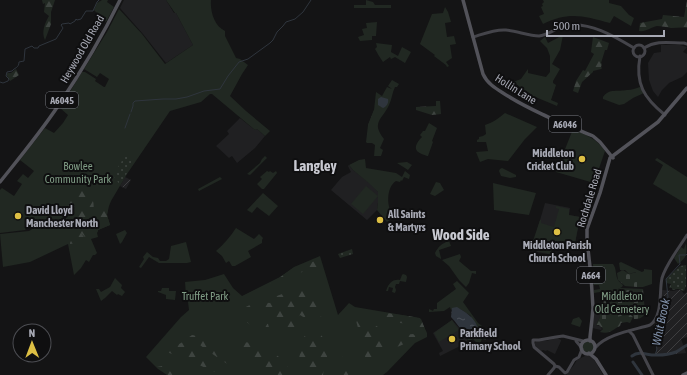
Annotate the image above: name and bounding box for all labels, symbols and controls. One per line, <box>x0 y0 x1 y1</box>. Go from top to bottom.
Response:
scale bar <box>547 12 664 38</box>
street label: Heywood Old Road <box>58 13 106 85</box>
text: 500 m <box>553 19 580 33</box>
street label: Hollin Lane <box>493 72 539 106</box>
road number: A6045 <box>46 92 78 108</box>
road number: A6046 <box>549 116 581 132</box>
place label: Middleton Cricket Club <box>527 147 574 172</box>
marker: Middleton Cricket Club <box>577 154 587 164</box>
district label: Langley <box>293 157 337 174</box>
park label: Bowlee Community Park <box>45 160 112 185</box>
street label: Rochdale Road <box>574 167 604 229</box>
place label: David Lloyd Manchester North <box>26 204 98 229</box>
place label: All Saints & Martyrs <box>387 208 426 233</box>
marker: David Lloyd Manchester North <box>13 211 23 221</box>
marker: All Saints & Martyrs <box>375 215 385 225</box>
district label: Wood Side <box>431 226 490 243</box>
marker: Middleton Parish Church School <box>552 227 562 237</box>
place label: Middleton Parish Church School <box>523 239 591 264</box>
road number: A664 <box>577 267 605 283</box>
park label: Truffet Park <box>182 290 229 302</box>
park label: Middleton Old Cemetery <box>595 290 650 315</box>
water label: Whit Brook <box>649 296 673 347</box>
north arrow <box>12 323 52 363</box>
text: N <box>28 327 35 339</box>
place label: Parkfield Primary School <box>460 327 522 352</box>
marker: Parkfield Primary School <box>447 334 457 344</box>

